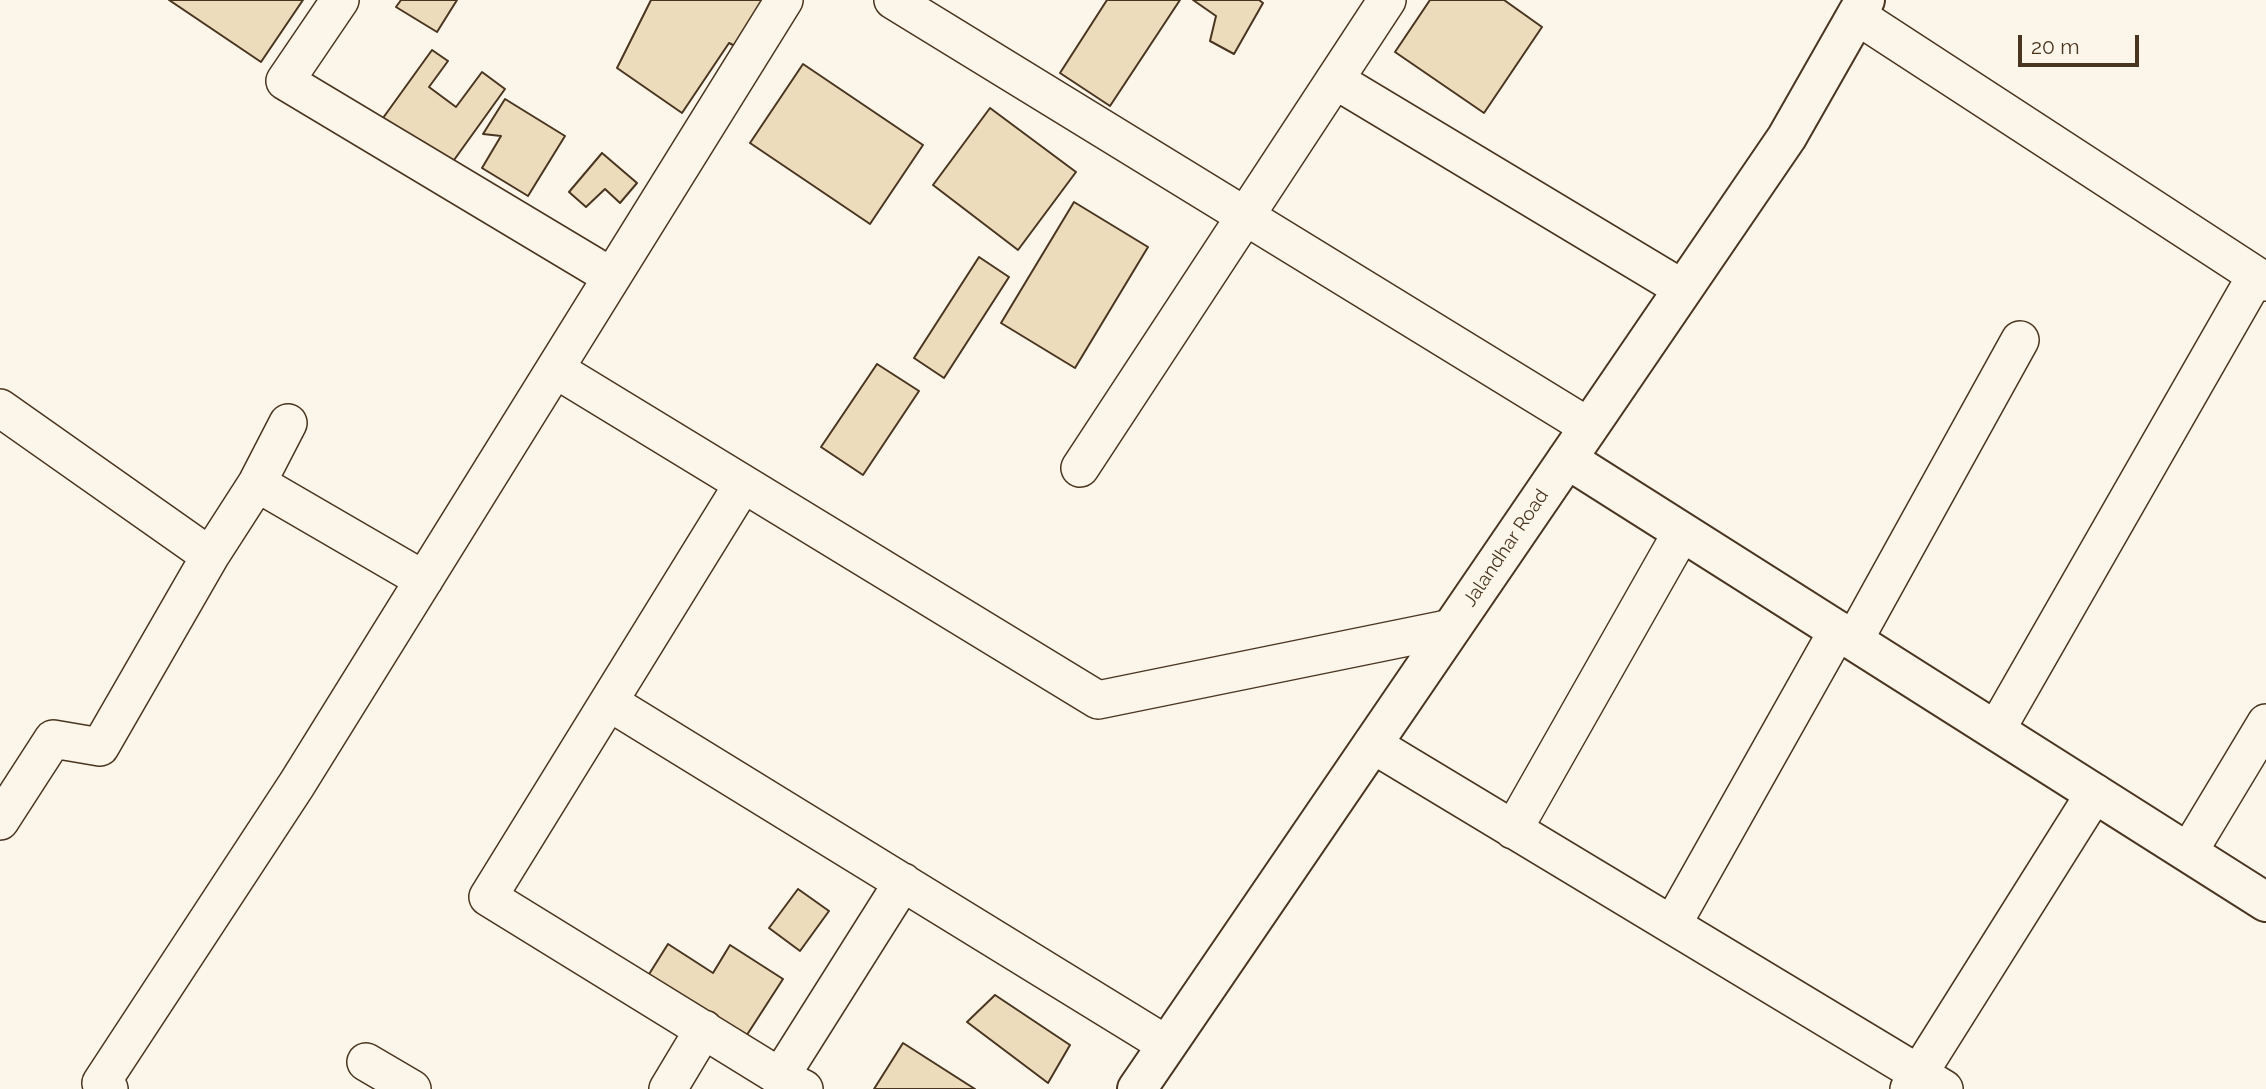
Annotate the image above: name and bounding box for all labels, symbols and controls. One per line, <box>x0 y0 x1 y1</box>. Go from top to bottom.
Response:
scale bar <box>2021 21 2142 65</box>
text: 20 m <box>2031 34 2079 59</box>
street label: Jalandhar Road <box>1458 485 1554 611</box>

